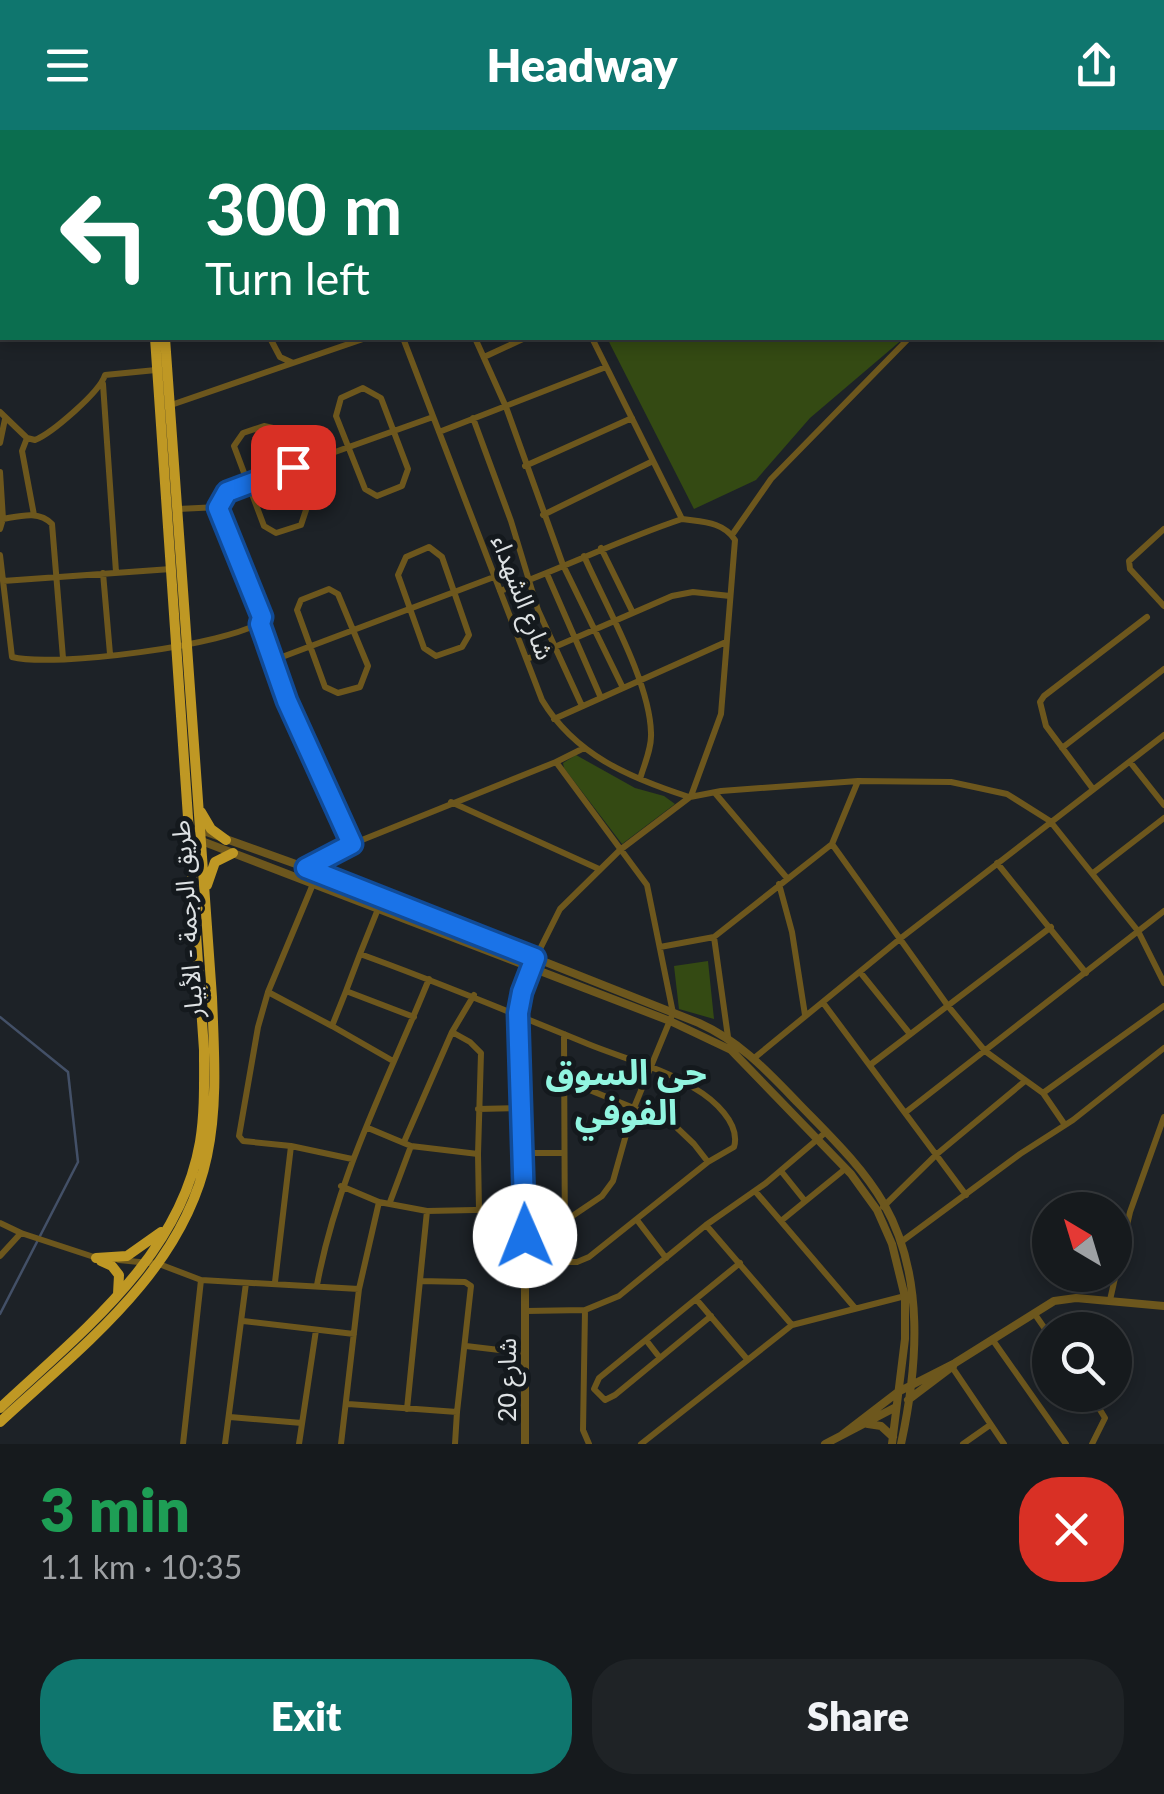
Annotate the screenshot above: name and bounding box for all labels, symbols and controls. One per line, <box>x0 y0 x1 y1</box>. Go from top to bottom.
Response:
icon: menu <box>40 38 95 93</box>
text: Headway <box>487 38 677 92</box>
icon: share <box>1069 38 1124 93</box>
text: 300 m <box>205 166 402 250</box>
icon: left <box>40 170 170 300</box>
text: Turn left <box>205 251 370 305</box>
pin <box>251 425 336 510</box>
icon: arrive <box>266 440 321 495</box>
street label: شارع الشهداء <box>482 530 561 665</box>
street label: طريق الرجمة - الأبيار <box>164 819 210 1020</box>
district label: حي السوق الفوفي <box>545 1050 707 1141</box>
position arrow <box>473 1184 577 1288</box>
north arrow <box>1032 1192 1132 1292</box>
map controls <box>1032 1192 1132 1412</box>
button: search <box>1032 1312 1132 1412</box>
street label: شارع 20 <box>491 1338 526 1422</box>
text: 3 min <box>40 1473 190 1545</box>
button: close <box>1019 1477 1124 1582</box>
text: 1.1 km · 10:35 <box>40 1547 242 1586</box>
button: Exit <box>40 1659 572 1774</box>
button: Share <box>592 1659 1124 1774</box>

